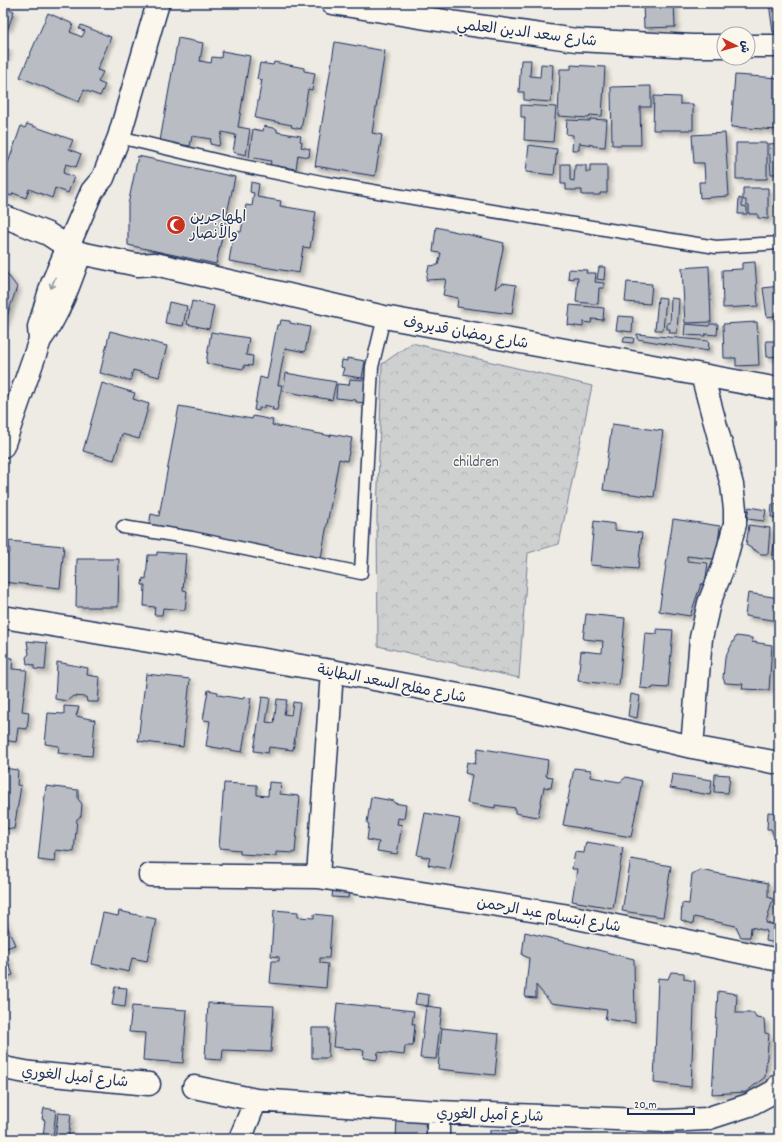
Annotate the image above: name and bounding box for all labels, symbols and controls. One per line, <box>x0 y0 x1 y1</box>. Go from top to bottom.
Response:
street label: شارع سعد الدين العلمي <box>455 14 598 53</box>
north arrow <box>716 26 756 66</box>
text: ش <box>735 40 753 54</box>
place label: المهاجرين والأنصار <box>189 207 246 246</box>
mosque icon: المهاجرين والأنصار <box>165 214 187 236</box>
one-way arrow <box>49 277 57 289</box>
street label: شارع رمضان قديروف <box>401 312 530 356</box>
park label: children <box>453 452 499 474</box>
street label: شارع مفلح السعد البطاينة <box>315 660 468 710</box>
street label: شارع ابتسام عبد الرحمن <box>475 892 622 939</box>
street label: شارع أميل الغوري <box>20 1061 129 1095</box>
scale bar <box>628 1090 694 1116</box>
text: 20 m <box>634 1097 657 1114</box>
street label: شارع أميل الغوري <box>436 1103 544 1129</box>

